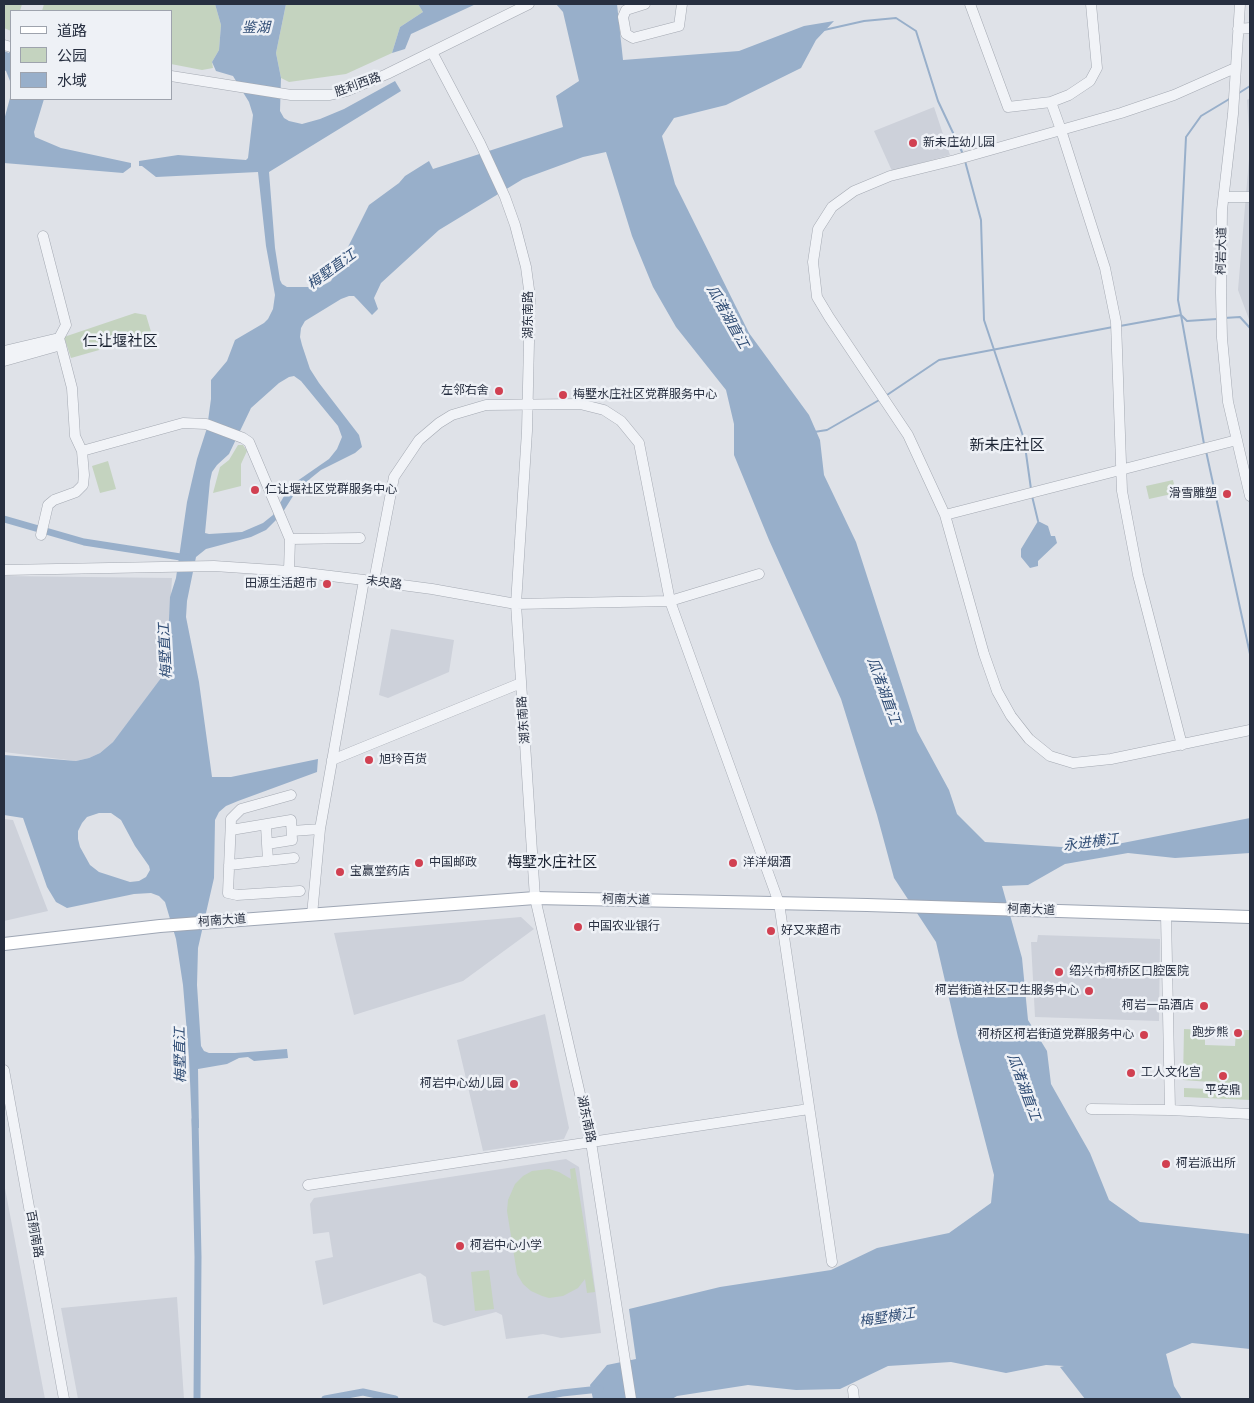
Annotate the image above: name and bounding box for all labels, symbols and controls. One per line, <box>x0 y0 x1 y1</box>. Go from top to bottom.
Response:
legend <box>10 10 172 100</box>
text: 道路 <box>57 20 87 41</box>
water label: 鉴湖 <box>242 20 270 36</box>
text: 公园 <box>57 45 87 66</box>
text: 水域 <box>57 70 87 91</box>
street label: 胜利西路 <box>333 70 383 100</box>
place label: 新未庄幼儿园 <box>923 136 995 150</box>
marker: 新未庄幼儿园 <box>907 137 919 149</box>
street label: 柯岩大道 <box>1214 227 1230 275</box>
water label: 梅墅直江 <box>304 247 360 293</box>
water label: 瓜渚湖直江 <box>703 282 751 352</box>
street label: 湖东南路 <box>522 291 536 339</box>
district label: 仁让堰社区 <box>83 333 157 351</box>
place label: 左邻˙右舍 <box>441 384 489 398</box>
marker: 左邻˙右舍 <box>493 385 505 397</box>
place label: 梅墅水庄社区党群服务中心 <box>573 388 717 402</box>
marker: 梅墅水庄社区党群服务中心 <box>557 389 569 401</box>
district label: 新未庄社区 <box>970 437 1044 455</box>
place label: 仁让堰社区党群服务中心 <box>265 483 397 497</box>
marker: 仁让堰社区党群服务中心 <box>249 484 261 496</box>
place label: 滑雪雕塑 <box>1169 487 1217 501</box>
marker: 滑雪雕塑 <box>1221 488 1233 500</box>
street label: 未央路 <box>365 573 403 593</box>
place label: 田源生活超市 <box>245 577 317 591</box>
marker: 田源生活超市 <box>321 578 333 590</box>
water label: 梅墅直江 <box>156 623 176 679</box>
water label: 瓜渚湖直江 <box>863 655 903 727</box>
street label: 湖东南路 <box>515 696 533 744</box>
place label: 旭玲百货 <box>379 753 427 767</box>
marker: 旭玲百货 <box>363 754 375 766</box>
water label: 永进横江 <box>1062 831 1120 855</box>
district label: 梅墅水庄社区 <box>507 854 597 872</box>
place label: 中国邮政 <box>429 856 477 870</box>
place label: 洋洋烟酒 <box>743 856 791 870</box>
marker: 中国邮政 <box>413 857 425 869</box>
marker: 洋洋烟酒 <box>727 857 739 869</box>
place label: 宝赢堂药店 <box>350 865 410 879</box>
marker: 宝赢堂药店 <box>334 866 346 878</box>
street label: 柯南大道 <box>602 892 650 908</box>
street label: 柯南大道 <box>1007 902 1055 918</box>
street label: 柯南大道 <box>198 912 246 930</box>
place label: 中国农业银行 <box>588 920 660 934</box>
marker: 中国农业银行 <box>572 921 584 933</box>
place label: 好又来超市 <box>781 924 841 938</box>
marker: 好又来超市 <box>765 925 777 937</box>
place label: 绍兴市柯桥区口腔医院 <box>1069 965 1189 979</box>
marker: 绍兴市柯桥区口腔医院 <box>1053 966 1065 978</box>
place label: 柯岩街道社区卫生服务中心 <box>935 984 1079 998</box>
marker: 柯岩街道社区卫生服务中心 <box>1083 985 1095 997</box>
place label: 柯岩一品酒店 <box>1122 999 1194 1013</box>
marker: 柯岩一品酒店 <box>1198 1000 1210 1012</box>
place label: 跑步熊 <box>1192 1026 1228 1040</box>
water label: 梅墅直江 <box>172 1027 190 1083</box>
marker: 跑步熊 <box>1232 1027 1244 1039</box>
place label: 柯桥区柯岩街道党群服务中心 <box>978 1028 1134 1042</box>
marker: 柯桥区柯岩街道党群服务中心 <box>1138 1029 1150 1041</box>
water label: 瓜渚湖直江 <box>1003 1051 1043 1123</box>
place label: 工人文化宫 <box>1141 1066 1201 1080</box>
marker: 工人文化宫 <box>1125 1067 1137 1079</box>
marker: 平安鼎 <box>1217 1070 1229 1082</box>
place label: 柯岩中心幼儿园 <box>420 1077 504 1091</box>
marker: 柯岩中心幼儿园 <box>508 1078 520 1090</box>
place label: 平安鼎 <box>1205 1084 1241 1098</box>
street label: 湖东南路 <box>574 1094 598 1144</box>
place label: 柯岩派出所 <box>1176 1157 1236 1171</box>
marker: 柯岩派出所 <box>1160 1158 1172 1170</box>
street label: 百舸南路 <box>23 1209 45 1259</box>
place label: 柯岩中心小学 <box>470 1239 542 1253</box>
marker: 柯岩中心小学 <box>454 1240 466 1252</box>
water label: 梅墅横江 <box>858 1305 916 1331</box>

